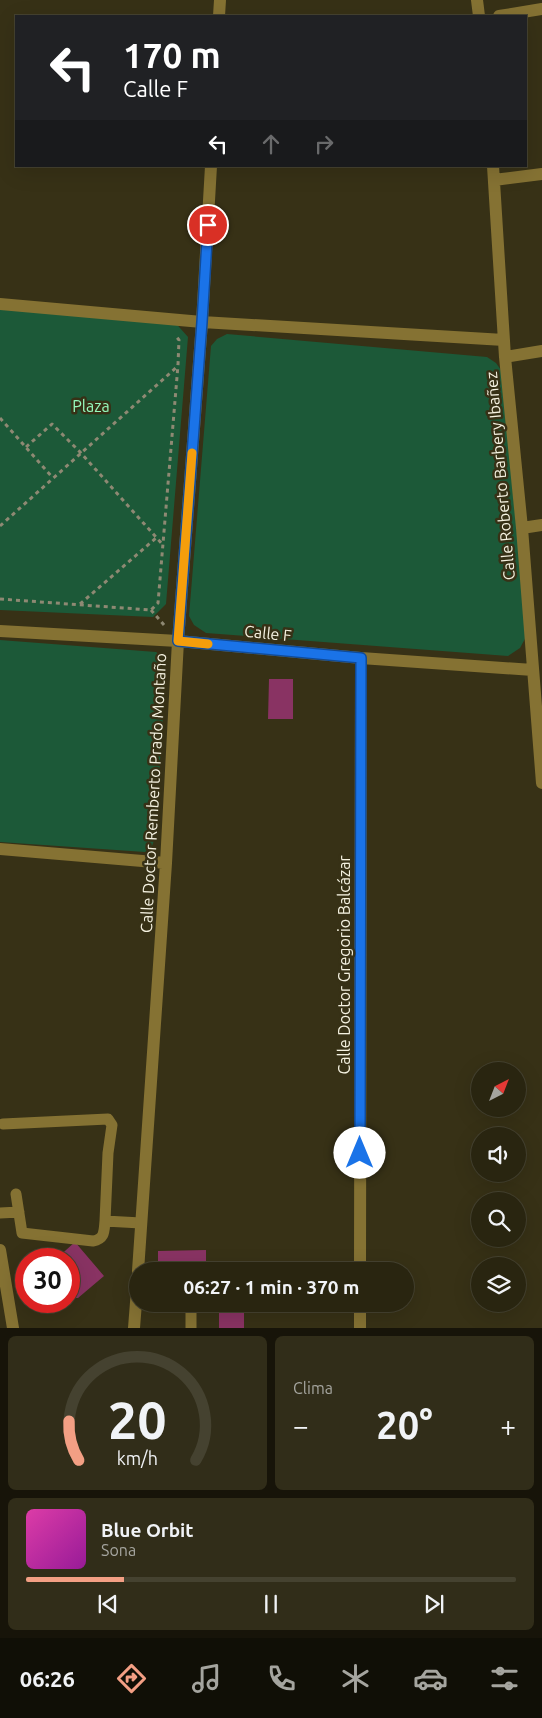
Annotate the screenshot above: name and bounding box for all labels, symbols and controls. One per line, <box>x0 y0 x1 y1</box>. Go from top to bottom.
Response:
icon: left <box>40 35 105 100</box>
text: 170 m <box>123 35 221 75</box>
text: Calle F <box>123 76 188 101</box>
icon: left <box>204 130 232 158</box>
icon: ahead <box>257 130 285 158</box>
icon: right <box>310 130 338 158</box>
pin <box>187 204 229 246</box>
icon: arrive <box>194 211 222 239</box>
street label: Calle Roberto Barbery Ibañez <box>482 371 518 581</box>
park label: Plaza <box>72 397 110 415</box>
street label: Calle F <box>244 622 292 644</box>
street label: Calle Doctor Remberto Prado Montaño <box>137 653 169 933</box>
street label: Calle Doctor Gregorio Balcázar <box>335 855 353 1075</box>
north arrow <box>471 1062 526 1118</box>
map controls <box>471 1062 526 1312</box>
position arrow <box>333 1126 385 1178</box>
button: sound <box>471 1127 526 1182</box>
button: search <box>471 1192 526 1247</box>
speed limit sign: 30 <box>15 1248 80 1313</box>
button: layers <box>471 1257 526 1312</box>
text: 06:27 · 1 min · 370 m <box>184 1276 359 1298</box>
text: Clima <box>293 1379 333 1397</box>
text: 20 <box>108 1391 167 1449</box>
text: 20° <box>376 1404 433 1446</box>
text: − <box>293 1410 309 1441</box>
text: + <box>500 1410 516 1441</box>
text: km/h <box>117 1448 158 1468</box>
text: Blue Orbit <box>101 1519 194 1541</box>
text: Sona <box>101 1541 136 1559</box>
icon: previous <box>94 1590 122 1618</box>
icon: pause <box>257 1590 285 1618</box>
icon: next <box>420 1590 448 1618</box>
icon: directions <box>114 1661 149 1696</box>
icon: music <box>189 1661 224 1696</box>
icon: phone <box>264 1661 299 1696</box>
icon: climate <box>338 1661 373 1696</box>
icon: car <box>413 1661 448 1696</box>
icon: filters <box>487 1661 522 1696</box>
text: 06:26 <box>20 1666 75 1691</box>

